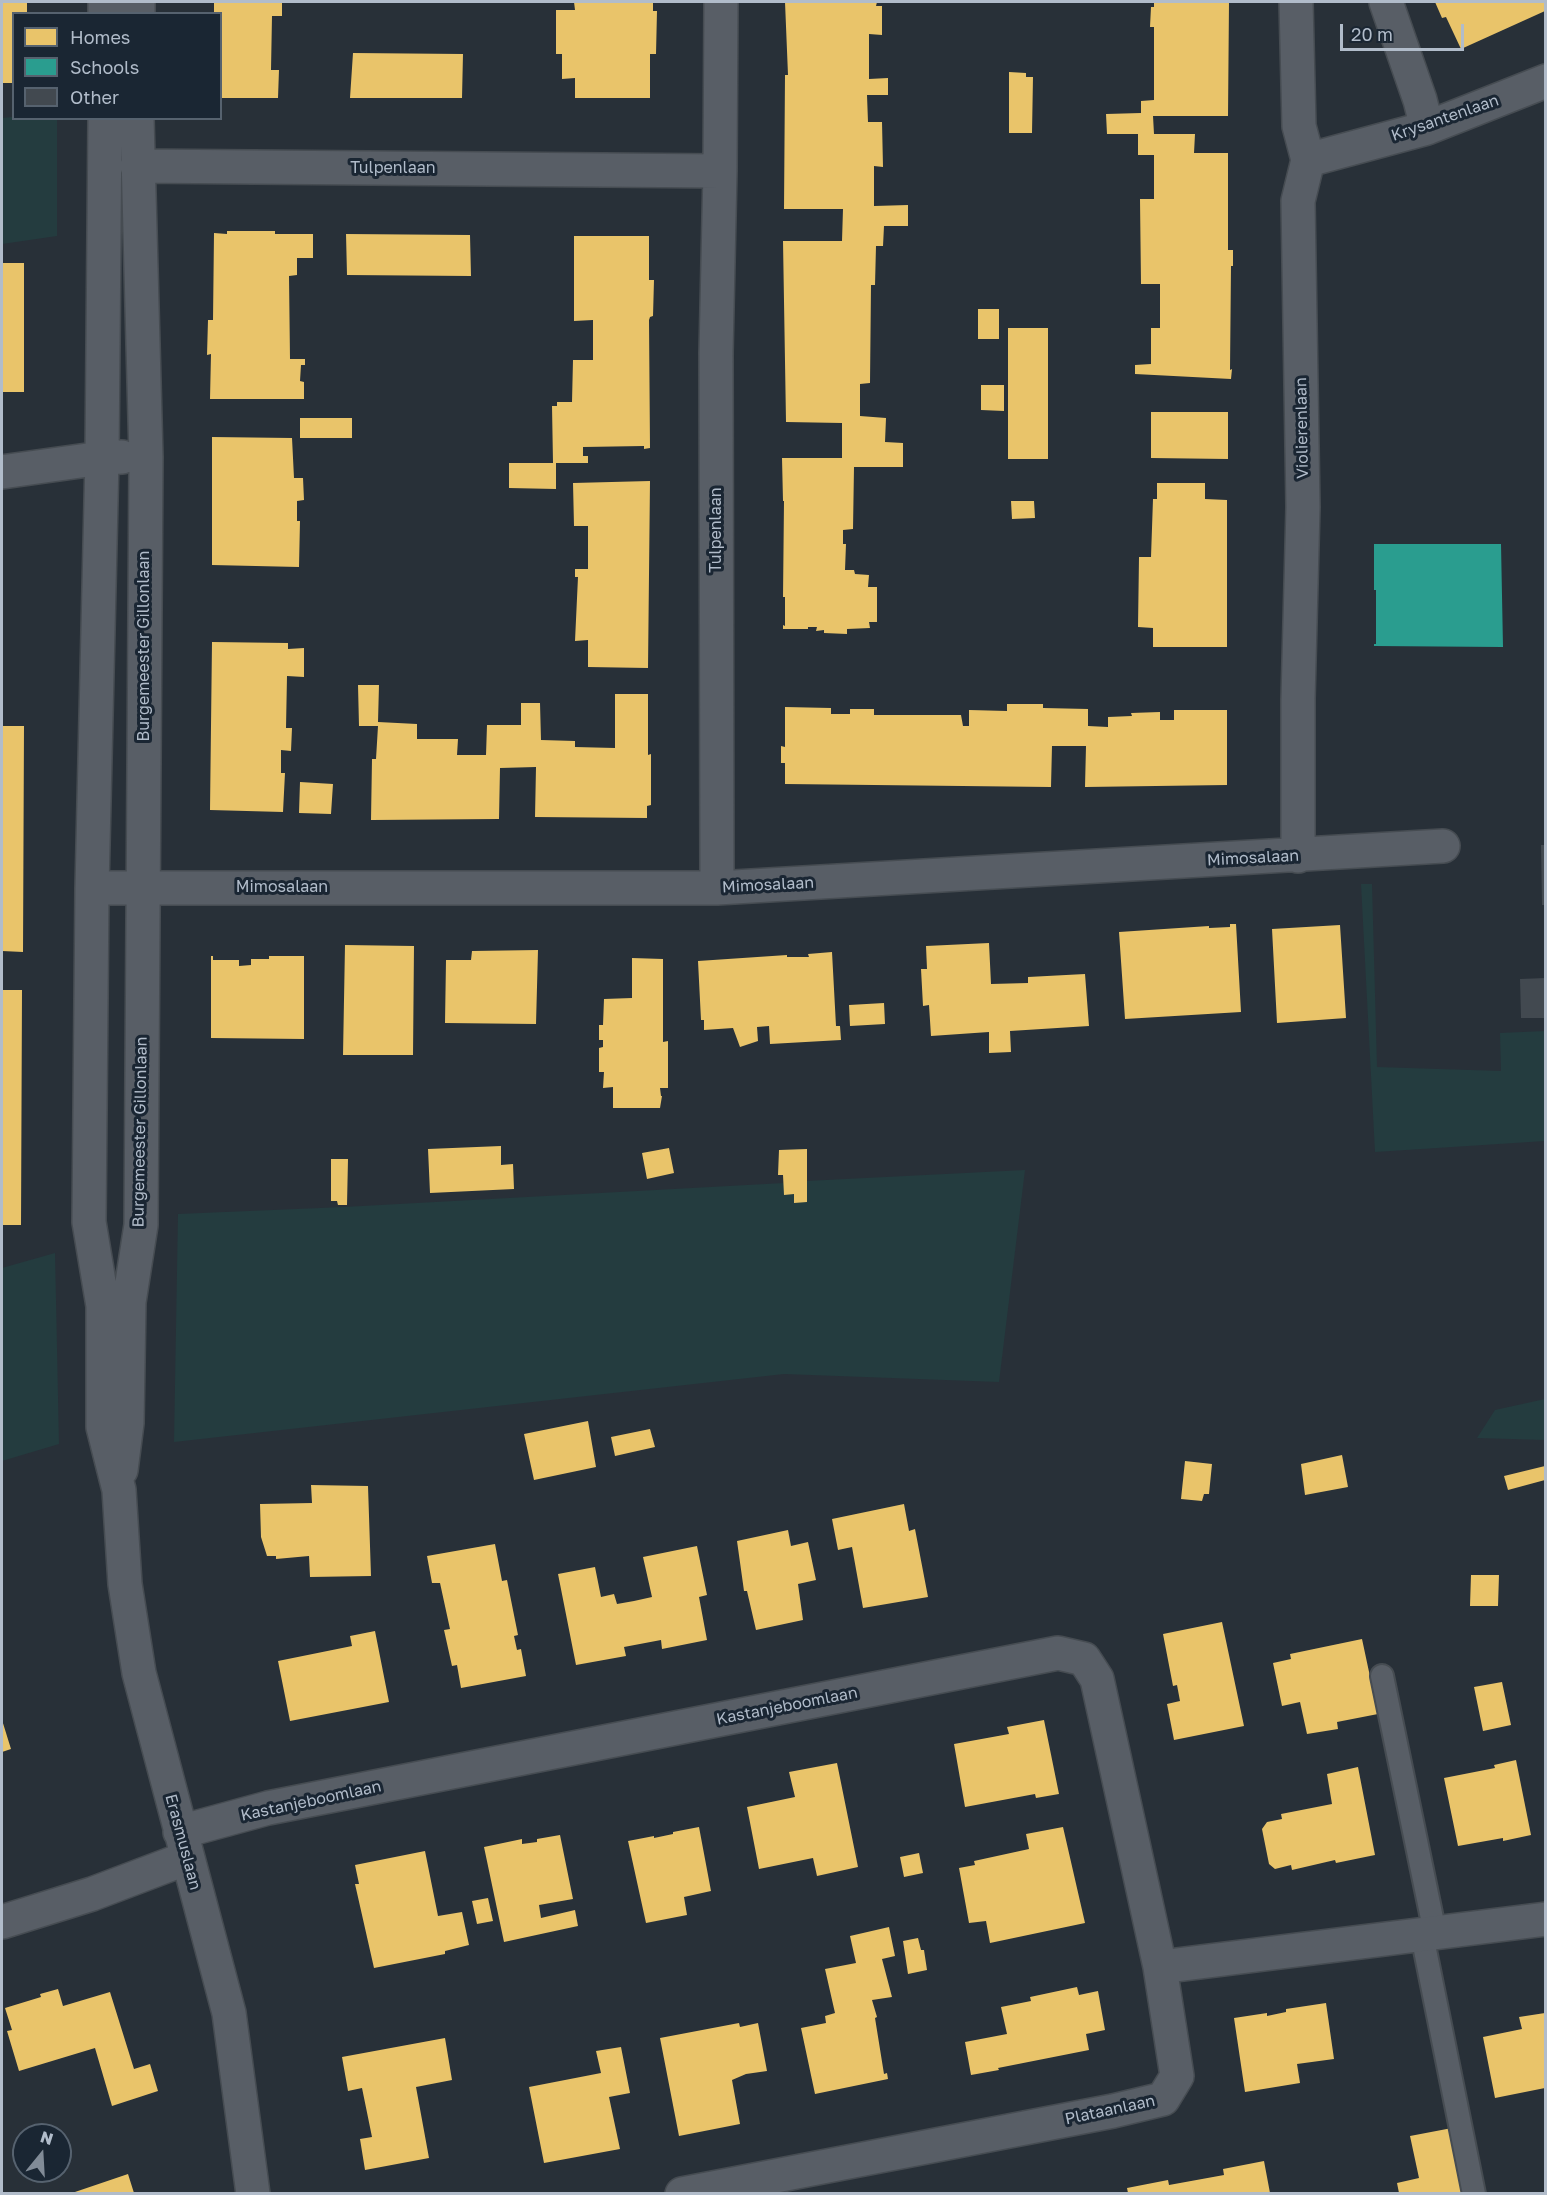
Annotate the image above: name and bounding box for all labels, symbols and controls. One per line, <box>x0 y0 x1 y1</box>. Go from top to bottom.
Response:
legend <box>12 12 222 120</box>
scale bar <box>1343 12 1468 50</box>
text: 20 m <box>1351 23 1393 45</box>
text: Homes <box>70 26 130 48</box>
text: Schools <box>70 56 139 78</box>
text: Other <box>70 86 119 108</box>
street label: Krysantenlaan <box>1389 91 1501 145</box>
street label: Tulpenlaan <box>350 158 436 178</box>
street label: Violierenlaan <box>1292 377 1312 479</box>
street label: Tulpenlaan <box>706 487 726 573</box>
street label: Burgemeester Gillonlaan <box>134 551 154 741</box>
street label: Mimosalaan <box>1206 846 1300 870</box>
street label: Mimosalaan <box>721 873 815 897</box>
street label: Mimosalaan <box>236 877 328 897</box>
street label: Burgemeester Gillonlaan <box>129 1036 151 1228</box>
street label: Kastanjeboomlaan <box>715 1683 859 1729</box>
street label: Kastanjeboomlaan <box>239 1777 383 1825</box>
street label: Erasmuslaan <box>161 1792 205 1892</box>
street label: Plataanlaan <box>1063 2091 1157 2129</box>
north arrow <box>12 2123 72 2183</box>
text: N <box>38 2126 56 2149</box>

